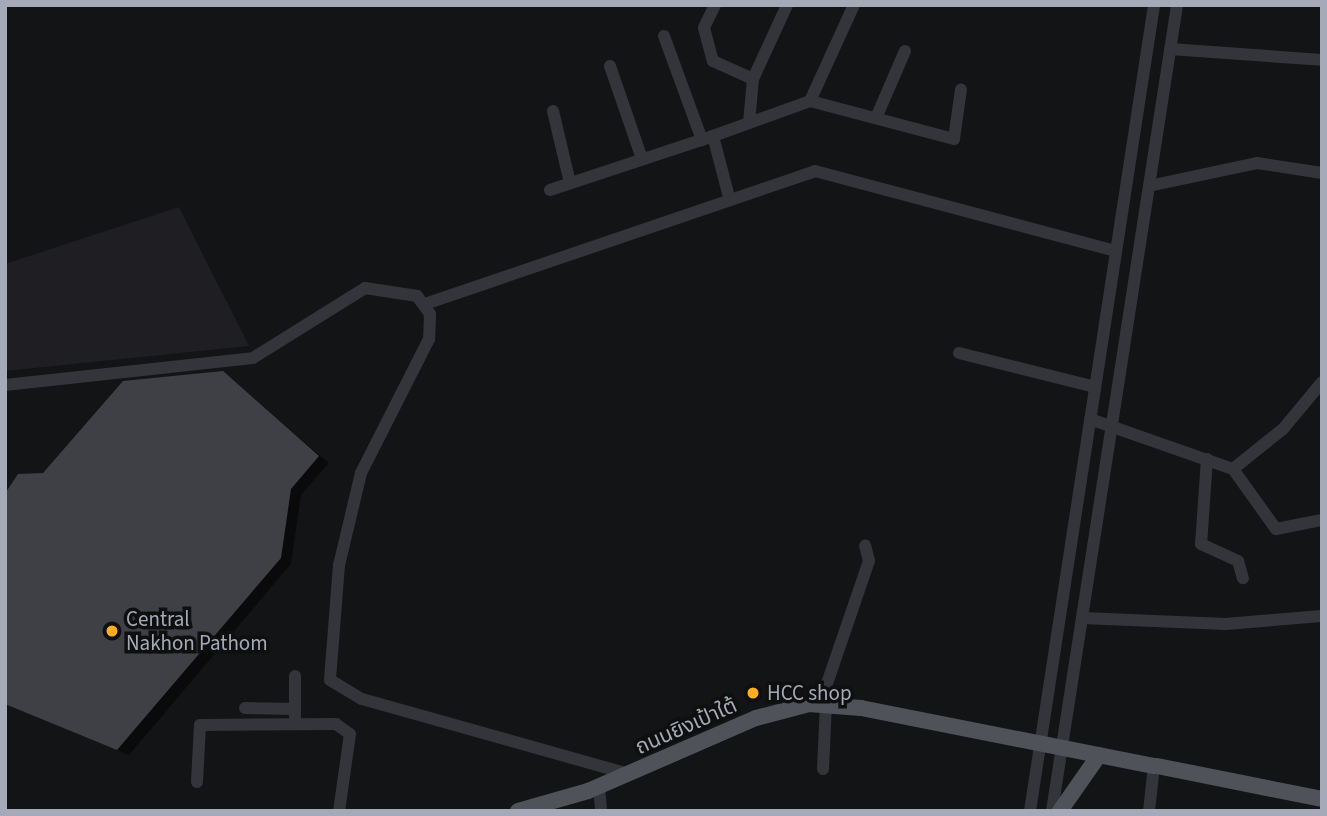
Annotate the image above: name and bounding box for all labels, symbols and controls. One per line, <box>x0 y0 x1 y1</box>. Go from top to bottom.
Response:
place label: Central Nakhon Pathom <box>126 606 268 656</box>
marker: Central Nakhon Pathom <box>104 623 120 639</box>
place label: HCC shop <box>767 680 852 706</box>
marker: HCC shop <box>745 685 761 701</box>
street label: ถนนยิงเป้าใต้ <box>631 692 741 760</box>

